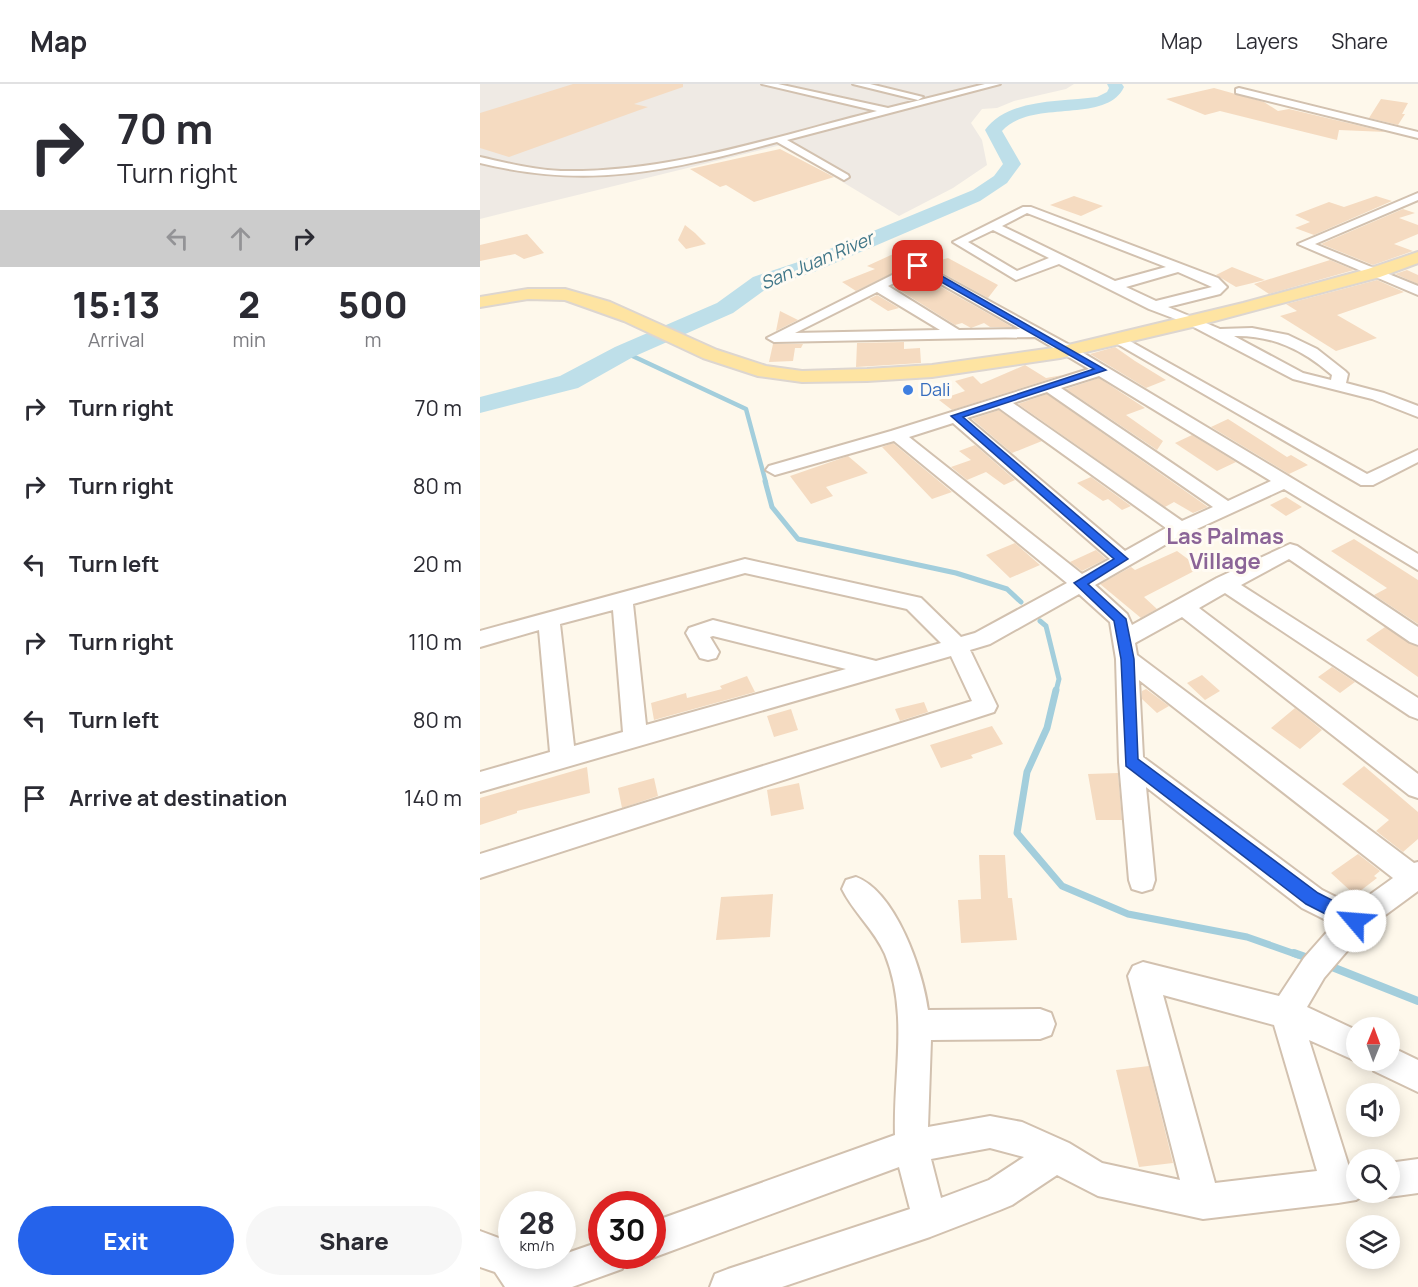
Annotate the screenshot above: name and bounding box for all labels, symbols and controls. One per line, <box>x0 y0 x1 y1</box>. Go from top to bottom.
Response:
text: Map <box>30 22 87 60</box>
text: Map <box>1161 27 1202 55</box>
text: Layers <box>1235 27 1298 55</box>
text: Share <box>1331 27 1388 55</box>
text: 70 m <box>117 99 213 157</box>
icon: right <box>18 108 96 186</box>
text: Turn right <box>117 154 238 191</box>
icon: left <box>161 222 194 255</box>
icon: ahead <box>224 222 257 255</box>
icon: right <box>287 222 320 255</box>
water label: San Juan River <box>757 225 879 295</box>
pin <box>892 240 943 291</box>
icon: arrive <box>901 249 934 282</box>
text: 15:13 <box>72 280 160 329</box>
text: 2 <box>238 280 260 329</box>
text: 500 <box>338 280 408 329</box>
text: Arrival <box>88 326 145 353</box>
text: min <box>232 326 266 353</box>
text: m <box>364 326 381 353</box>
place label: Dali <box>920 377 951 401</box>
marker: Dali <box>901 383 915 397</box>
icon: right <box>18 392 51 425</box>
text: Turn right <box>69 393 174 423</box>
text: 70 m <box>414 393 462 423</box>
icon: right <box>18 470 51 503</box>
text: Turn right <box>69 471 174 501</box>
text: 80 m <box>413 471 462 501</box>
district label: Las Palmas Village <box>1166 521 1284 576</box>
icon: left <box>18 548 51 581</box>
text: Turn left <box>69 549 159 579</box>
text: 20 m <box>413 549 462 579</box>
icon: right <box>18 626 51 659</box>
text: Turn right <box>69 627 174 657</box>
text: 110 m <box>408 627 462 657</box>
icon: left <box>18 704 51 737</box>
text: Turn left <box>69 705 159 735</box>
text: 80 m <box>413 705 462 735</box>
icon: arrive <box>18 782 51 815</box>
text: Arrive at destination <box>69 783 287 813</box>
text: 140 m <box>404 783 462 813</box>
position arrow <box>1323 889 1387 953</box>
north arrow <box>1346 1017 1400 1071</box>
map controls <box>1346 1017 1400 1269</box>
button: sound <box>1346 1083 1400 1137</box>
button: search <box>1346 1149 1400 1203</box>
speed limit sign: 30 <box>588 1191 666 1269</box>
text: 28 <box>519 1202 555 1243</box>
button: Exit <box>18 1206 234 1275</box>
button: Share <box>246 1206 462 1275</box>
button: layers <box>1346 1215 1400 1269</box>
text: km/h <box>520 1235 554 1256</box>

